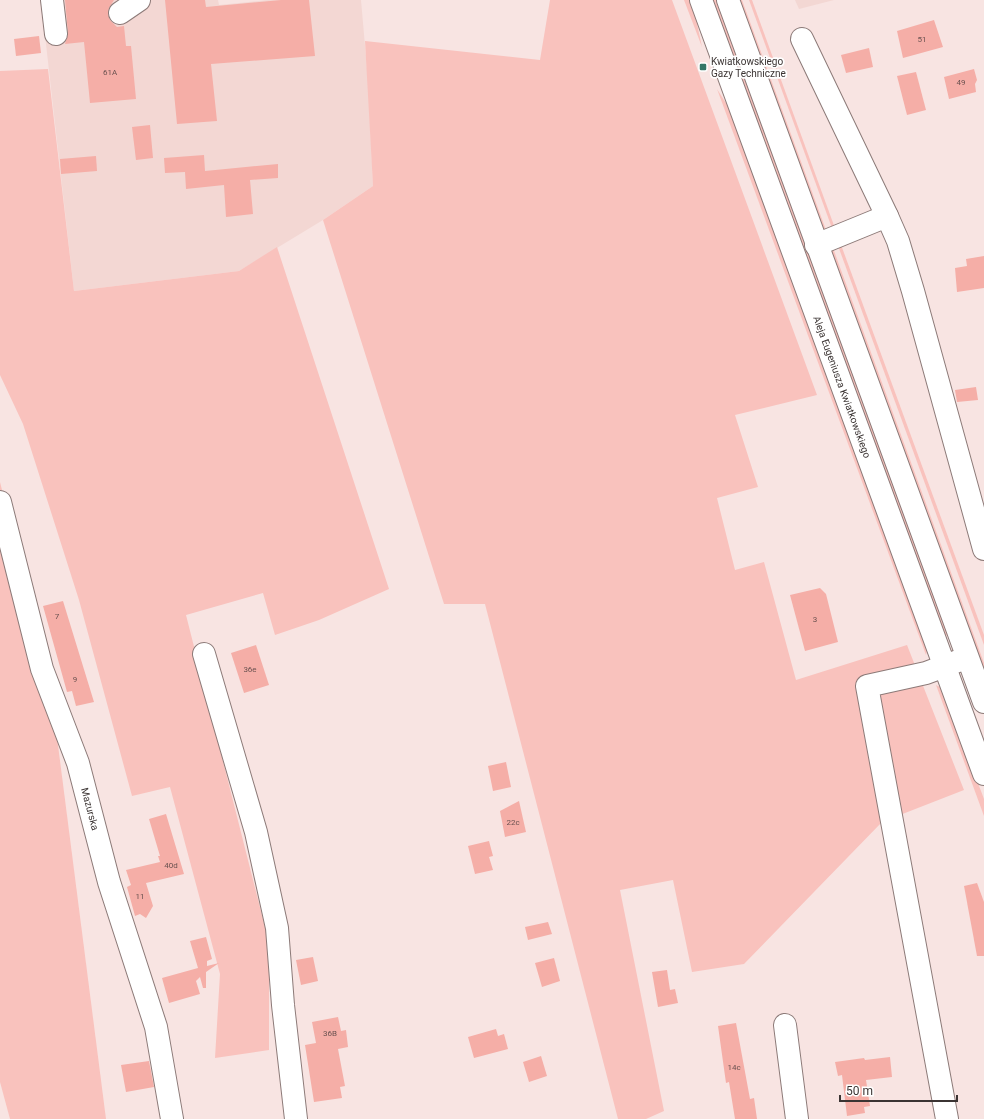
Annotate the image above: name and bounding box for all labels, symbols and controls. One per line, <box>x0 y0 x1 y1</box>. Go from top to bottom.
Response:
house number: 51 <box>918 35 927 44</box>
place label: Kwiatkowskiego Gazy Techniczne <box>711 56 786 79</box>
marker: Kwiatkowskiego Gazy Techniczne <box>698 62 708 72</box>
house number: 61A <box>103 68 118 77</box>
house number: 49 <box>957 78 966 87</box>
street label: Aleja Eugeniusza Kwiatkowskiego <box>811 314 873 460</box>
house number: 7 <box>55 612 60 621</box>
house number: 3 <box>813 615 817 624</box>
house number: 36e <box>243 665 257 674</box>
house number: 9 <box>73 675 77 684</box>
street label: Mazurska <box>79 786 101 832</box>
house number: 22c <box>506 818 520 827</box>
house number: 40d <box>164 861 178 870</box>
house number: 11 <box>136 892 145 901</box>
house number: 36B <box>323 1029 337 1038</box>
house number: 14c <box>727 1063 741 1072</box>
scale bar <box>840 1077 957 1103</box>
text: 50 m <box>846 1084 873 1098</box>

